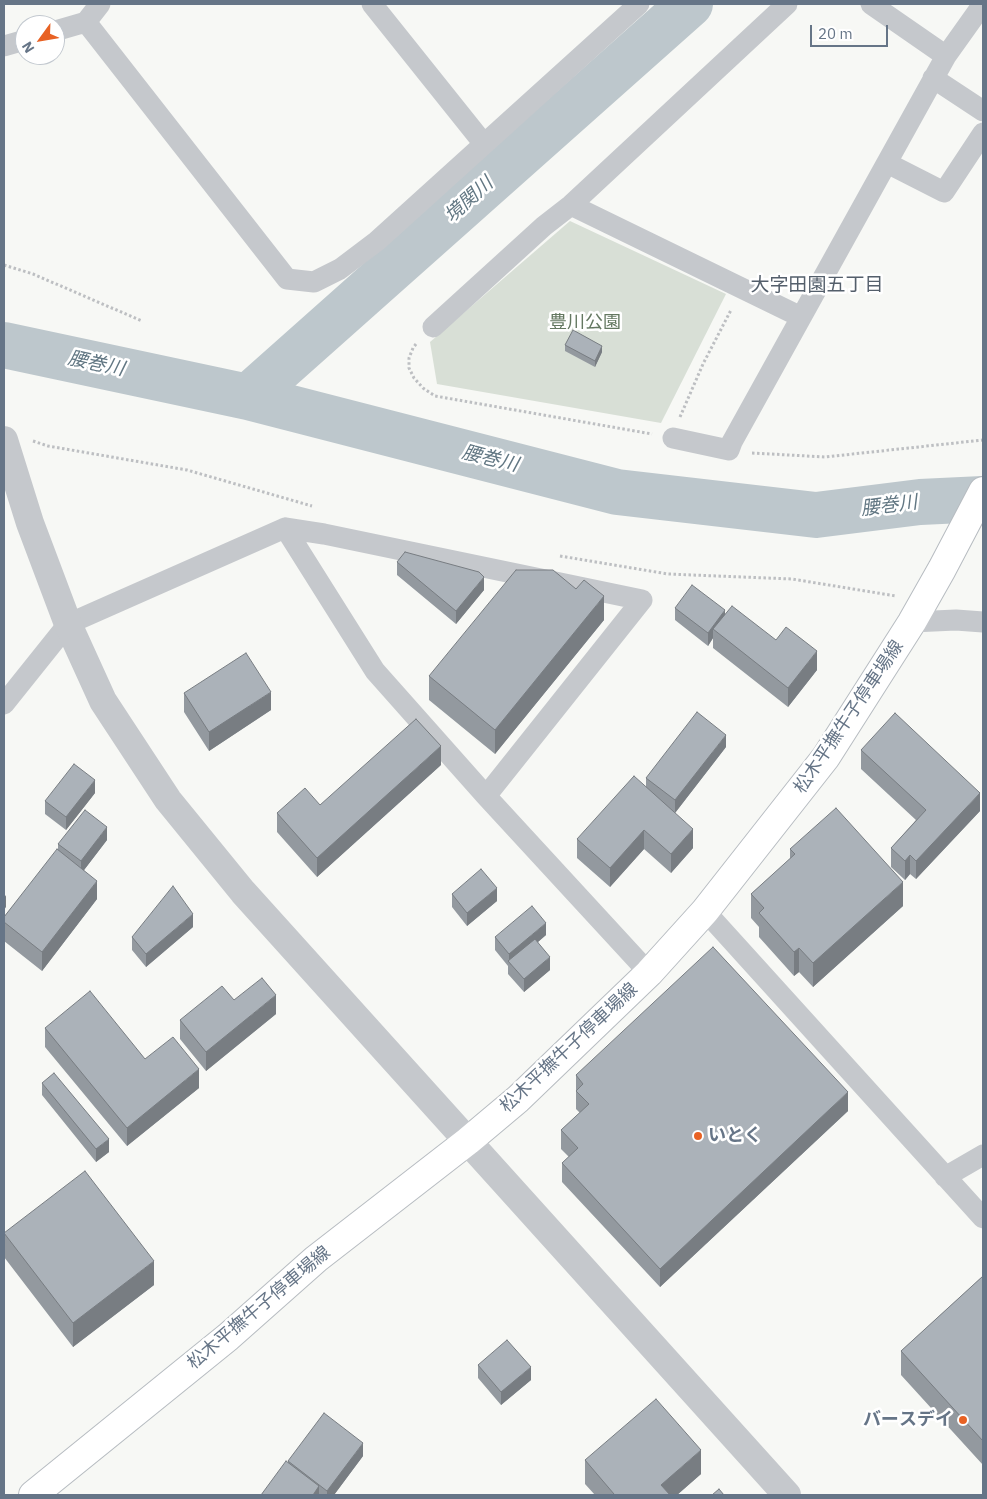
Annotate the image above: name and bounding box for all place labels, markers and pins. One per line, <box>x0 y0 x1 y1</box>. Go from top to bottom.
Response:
place label: いとく <box>708 1125 762 1147</box>
marker: いとく <box>692 1130 704 1142</box>
place label: バースデイ <box>863 1409 953 1431</box>
marker: バースデイ <box>957 1414 969 1426</box>

